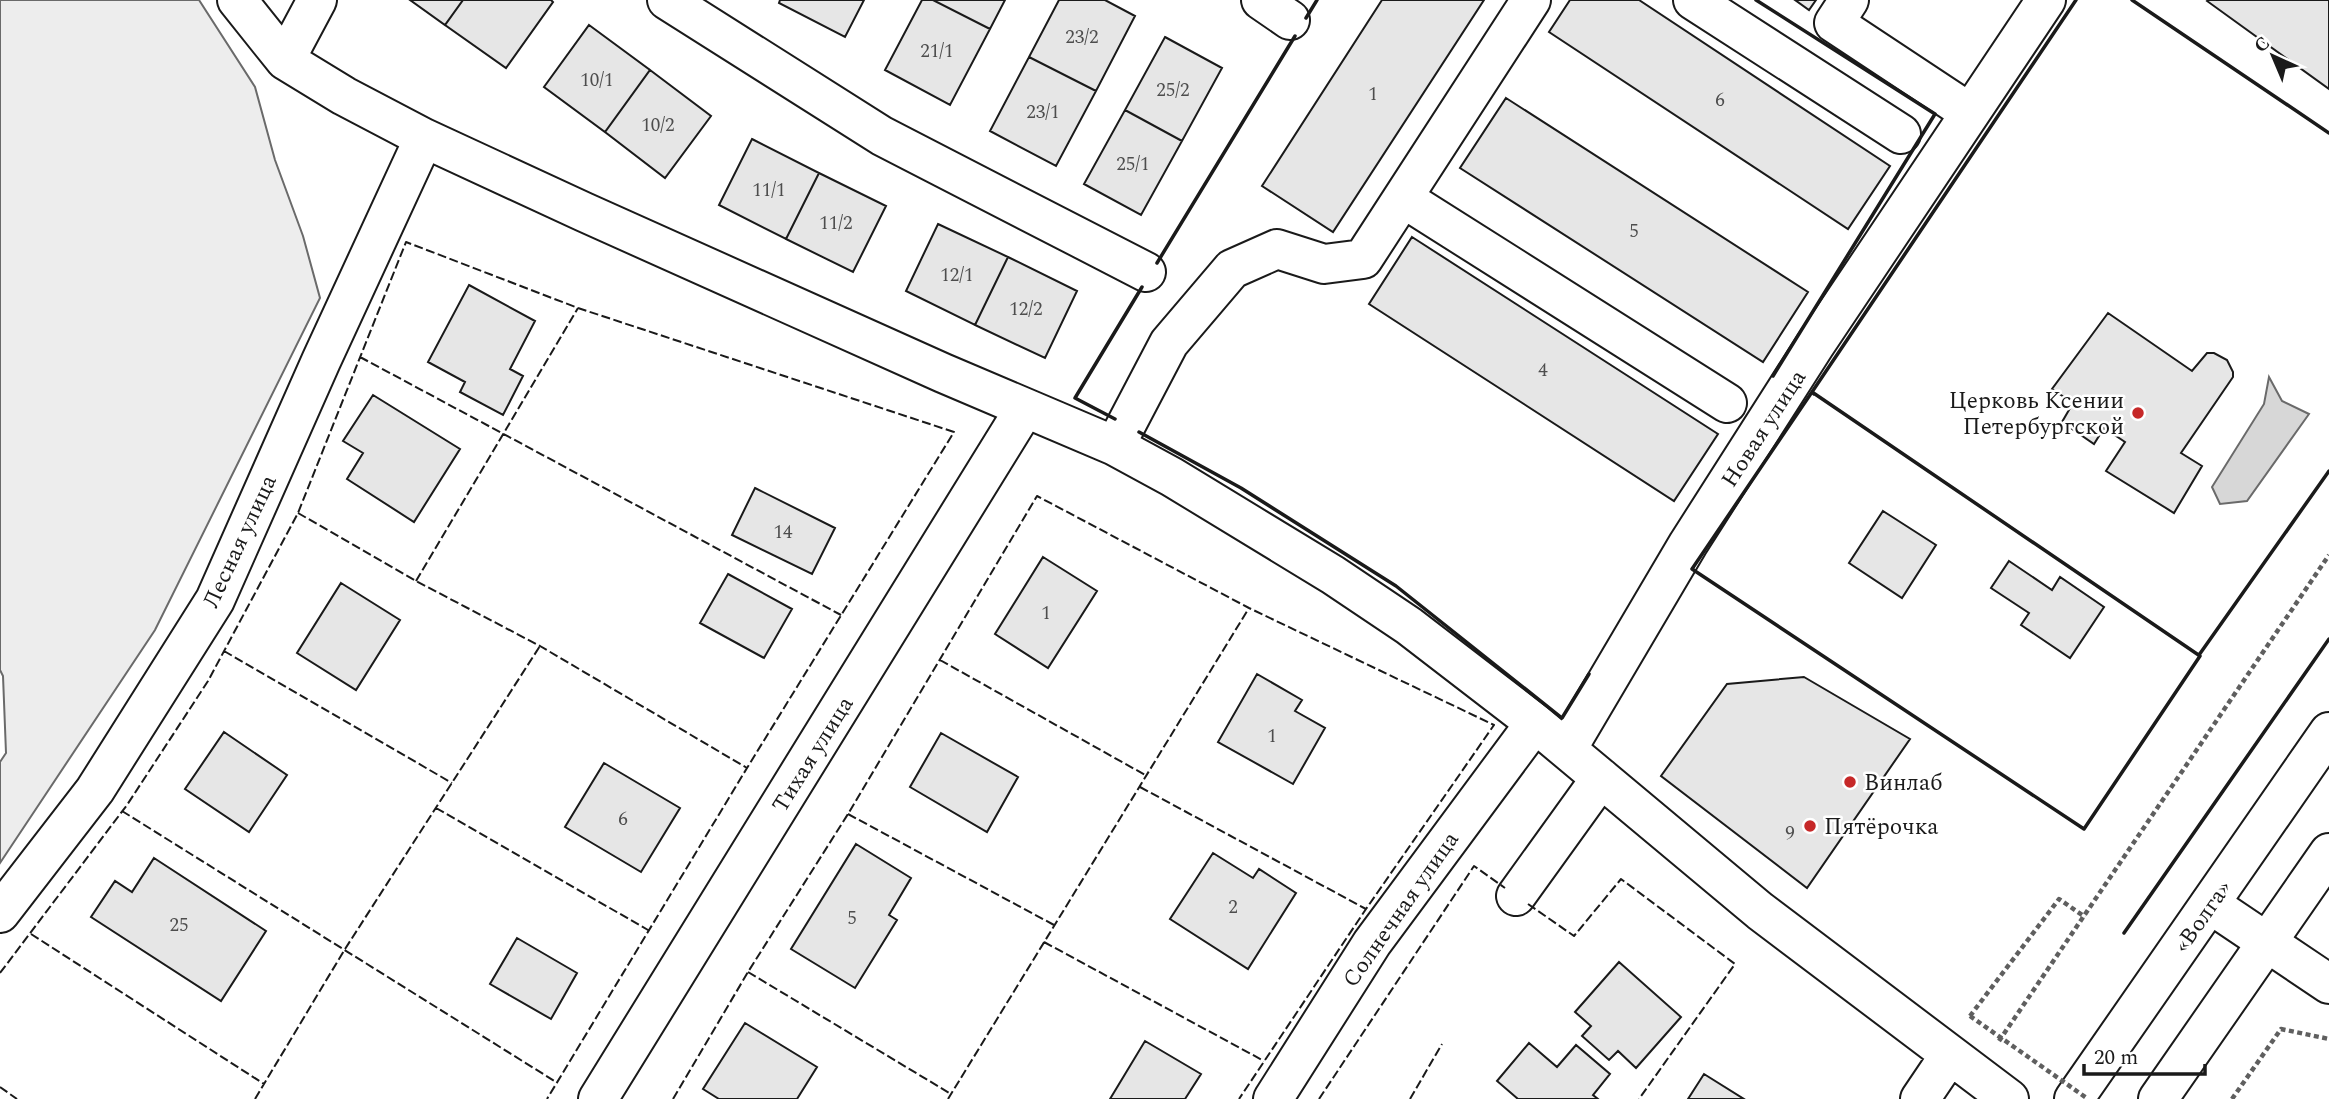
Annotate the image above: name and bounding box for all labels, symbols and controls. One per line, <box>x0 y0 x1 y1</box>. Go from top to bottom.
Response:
north arrow <box>2238 21 2308 91</box>
house number: 23/2 <box>1065 23 1099 52</box>
text: С <box>2247 30 2277 60</box>
house number: 21/1 <box>920 37 954 66</box>
house number: 10/1 <box>580 66 614 95</box>
house number: 25/2 <box>1156 76 1190 105</box>
house number: 1 <box>1368 80 1378 109</box>
house number: 6 <box>1715 86 1725 115</box>
house number: 23/1 <box>1026 98 1060 127</box>
house number: 10/2 <box>641 111 675 140</box>
house number: 25/1 <box>1116 150 1150 179</box>
house number: 11/1 <box>752 176 786 205</box>
house number: 11/2 <box>819 209 853 238</box>
house number: 5 <box>1629 217 1639 246</box>
house number: 12/1 <box>940 261 974 290</box>
house number: 12/2 <box>1009 295 1043 324</box>
house number: 4 <box>1538 356 1548 385</box>
street label: Новая улица <box>1713 363 1816 495</box>
place label: Церковь Ксении Петербургской <box>1949 384 2124 445</box>
marker: Церковь Ксении Петербургской <box>2130 405 2146 421</box>
street label: Лесная улица <box>194 469 287 614</box>
house number: 14 <box>773 518 793 547</box>
house number: 1 <box>1041 599 1051 628</box>
street label: Тихая улица <box>764 690 863 820</box>
house number: 1 <box>1267 722 1277 751</box>
place label: Винлаб <box>1864 766 1943 801</box>
marker: Винлаб <box>1842 774 1858 790</box>
house number: 6 <box>618 805 628 834</box>
place label: Пятёрочка <box>1824 810 1939 845</box>
marker: Пятёрочка <box>1802 818 1818 834</box>
house number: 9 <box>1785 819 1795 848</box>
street label: Солнечная улица <box>1334 825 1468 995</box>
street label: «Волга» <box>2165 873 2241 960</box>
house number: 2 <box>1228 893 1238 922</box>
house number: 5 <box>847 904 857 933</box>
house number: 25 <box>169 911 189 940</box>
scale bar <box>2084 1032 2205 1076</box>
text: 20 m <box>2094 1042 2138 1074</box>

